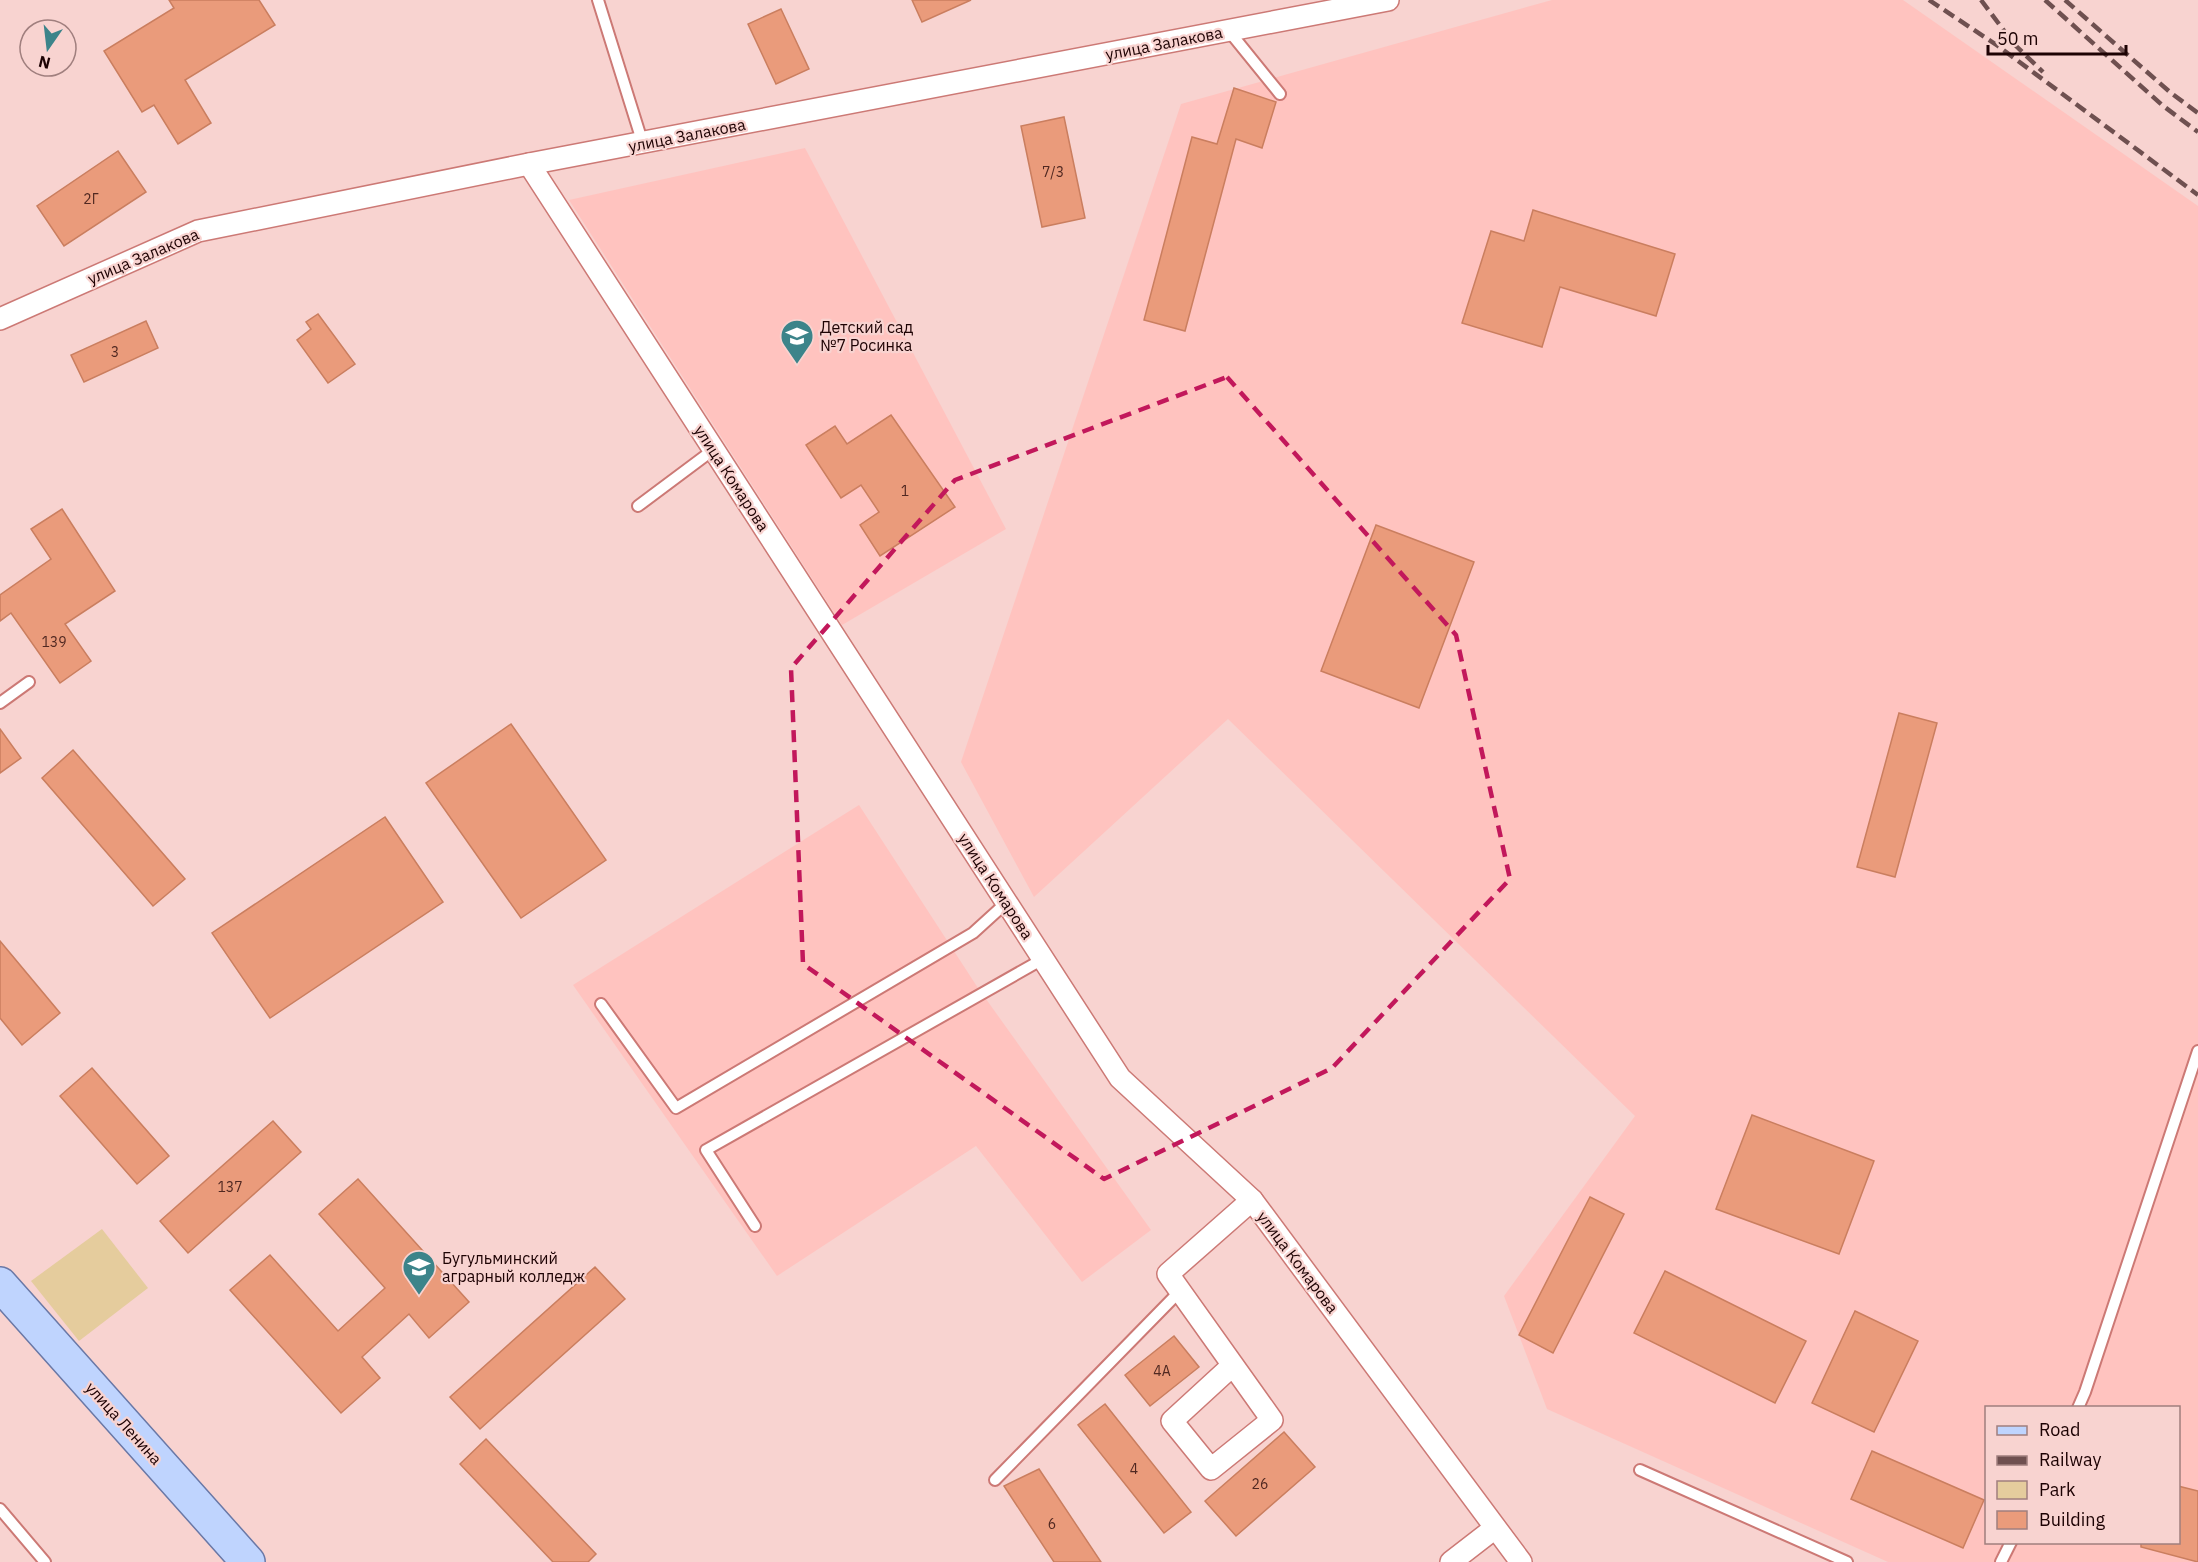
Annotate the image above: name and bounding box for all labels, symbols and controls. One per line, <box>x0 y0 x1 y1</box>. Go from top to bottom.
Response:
north arrow <box>18 18 78 78</box>
scale bar <box>1988 18 2126 56</box>
street label: улица Залакова <box>1104 22 1225 64</box>
text: 50 m <box>1997 27 2039 50</box>
text: N <box>36 51 52 74</box>
street label: улица Залакова <box>627 114 748 156</box>
house number: 7/3 <box>1042 163 1064 181</box>
house number: 2Г <box>83 190 99 208</box>
street label: улица Залакова <box>84 223 202 288</box>
place label: Детский сад №7 Росинка <box>820 317 914 355</box>
school or university icon: Детский сад №7 Росинка <box>779 318 815 365</box>
house number: 3 <box>111 343 119 361</box>
street label: улица Комарова <box>690 421 774 535</box>
house number: 1 <box>901 482 909 500</box>
house number: 139 <box>41 633 67 651</box>
street label: улица Комарова <box>954 829 1038 943</box>
house number: 137 <box>217 1178 243 1196</box>
street label: улица Комарова <box>1253 1207 1343 1317</box>
place label: Бугульминский аграрный колледж <box>442 1248 585 1286</box>
school or university icon: Бугульминский аграрный колледж <box>401 1249 437 1296</box>
house number: 4А <box>1153 1362 1171 1380</box>
street label: улица Ленина <box>82 1377 167 1469</box>
legend <box>1985 1406 2180 1544</box>
text: Road <box>2039 1418 2080 1441</box>
text: Railway <box>2039 1448 2101 1471</box>
house number: 4 <box>1130 1460 1138 1478</box>
house number: 26 <box>1252 1475 1268 1493</box>
text: Park <box>2039 1478 2076 1501</box>
text: Building <box>2039 1508 2106 1531</box>
house number: 6 <box>1048 1515 1056 1533</box>

